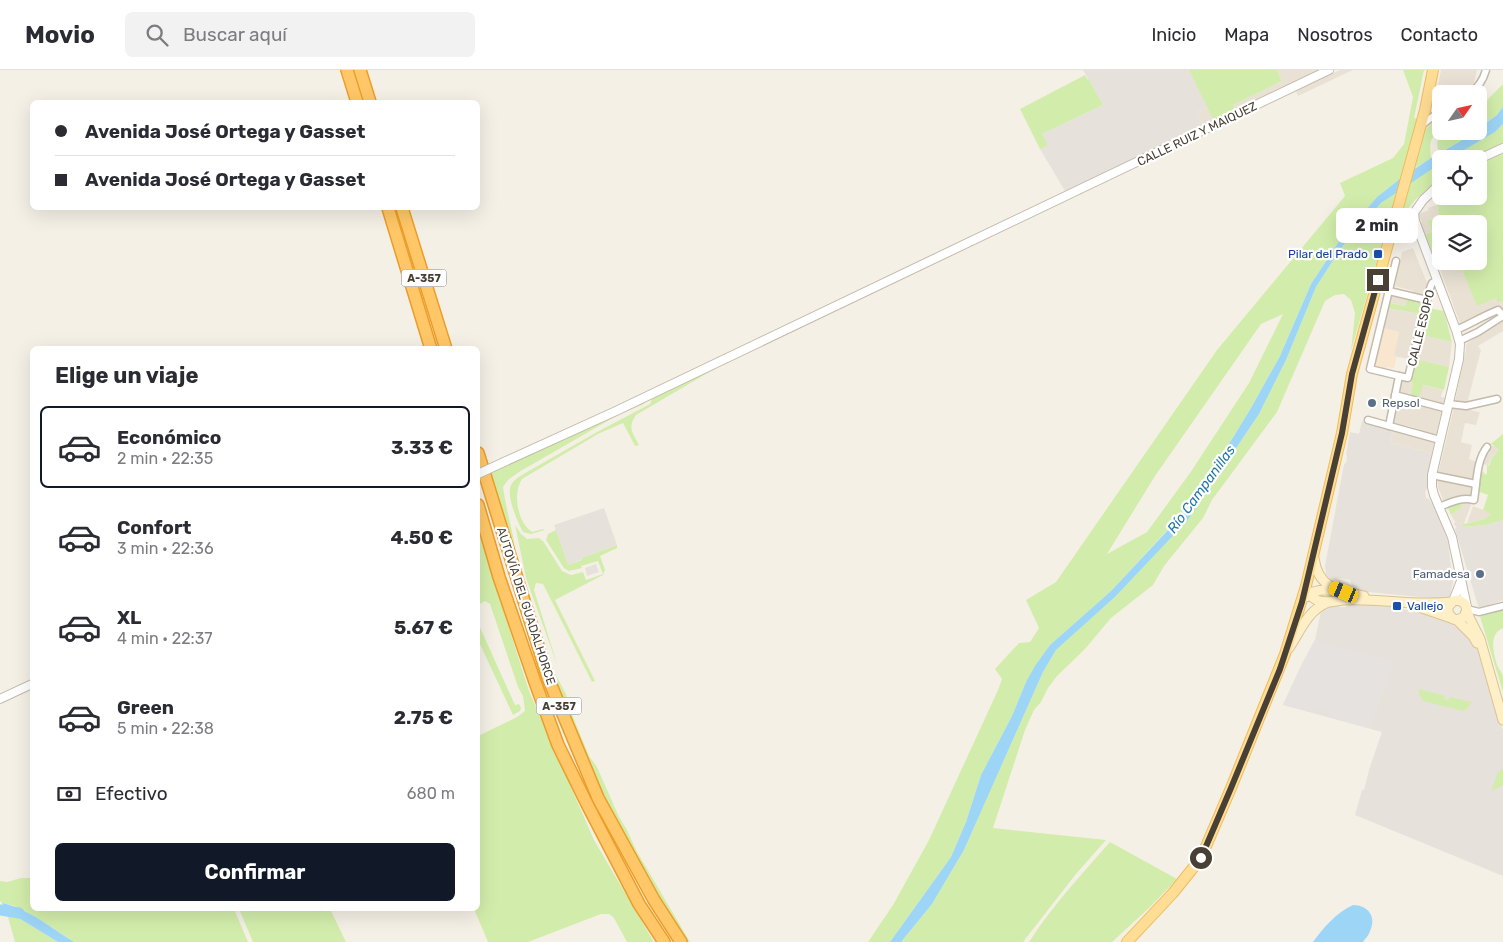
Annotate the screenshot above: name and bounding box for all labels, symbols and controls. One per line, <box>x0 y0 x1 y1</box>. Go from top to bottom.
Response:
search box <box>125 12 475 57</box>
text: Movio <box>25 21 95 49</box>
icon: search <box>143 21 171 49</box>
text: Buscar aquí <box>183 23 287 46</box>
text: Inicio <box>1151 24 1196 46</box>
text: Mapa <box>1224 24 1269 46</box>
text: Nosotros <box>1297 24 1373 46</box>
text: Contacto <box>1401 24 1478 46</box>
north arrow <box>1432 85 1488 140</box>
map controls <box>1432 85 1487 270</box>
street label: CALLE RUIZ Y MAIQUEZ <box>1135 99 1259 169</box>
text: Avenida José Ortega y Gasset <box>85 120 365 143</box>
button: locate <box>1432 150 1487 205</box>
text: Avenida José Ortega y Gasset <box>85 168 365 191</box>
callout: 2 min <box>1337 208 1419 242</box>
button: layers <box>1432 215 1487 270</box>
text: 2 min <box>1355 216 1399 235</box>
place label: Pilar del Prado <box>1288 247 1368 261</box>
marker: Pilar del Prado <box>1372 248 1384 260</box>
route end <box>1367 269 1389 291</box>
road number: A-357 <box>402 270 446 287</box>
street label: CALLE ESOPO <box>1405 288 1437 368</box>
text: Elige un viaje <box>55 362 199 389</box>
place label: Repsol <box>1382 396 1420 410</box>
marker: Repsol <box>1366 397 1378 409</box>
icon: car <box>57 425 102 470</box>
text: Económico <box>117 426 221 449</box>
text: 3.33 € <box>391 436 453 459</box>
water label: Río Campanillas <box>1164 442 1239 537</box>
text: 2 min · 22:35 <box>117 449 213 468</box>
icon: car <box>57 515 102 560</box>
text: Confort <box>117 516 191 539</box>
street label: AUTOVÍA DEL GUADALHORCE <box>494 525 558 687</box>
text: 4.50 € <box>391 526 453 549</box>
text: 3 min · 22:36 <box>117 539 214 558</box>
place label: Famadesa <box>1413 567 1470 581</box>
marker: Famadesa <box>1474 568 1486 580</box>
car <box>1327 579 1360 605</box>
place label: Vallejo <box>1407 599 1443 613</box>
marker: Vallejo <box>1391 600 1403 612</box>
icon: car <box>57 605 102 650</box>
text: XL <box>117 606 141 629</box>
text: 5.67 € <box>394 616 453 639</box>
text: 4 min · 22:37 <box>117 629 212 648</box>
icon: car <box>57 695 102 740</box>
text: Green <box>117 696 174 719</box>
road number: A-357 <box>536 698 582 714</box>
text: 2.75 € <box>394 706 453 729</box>
text: 5 min · 22:38 <box>117 719 214 738</box>
icon: cash <box>55 780 83 808</box>
text: Efectivo <box>95 782 168 805</box>
text: 680 m <box>407 784 455 803</box>
button: Confirmar <box>55 843 455 901</box>
route start <box>1190 847 1212 869</box>

